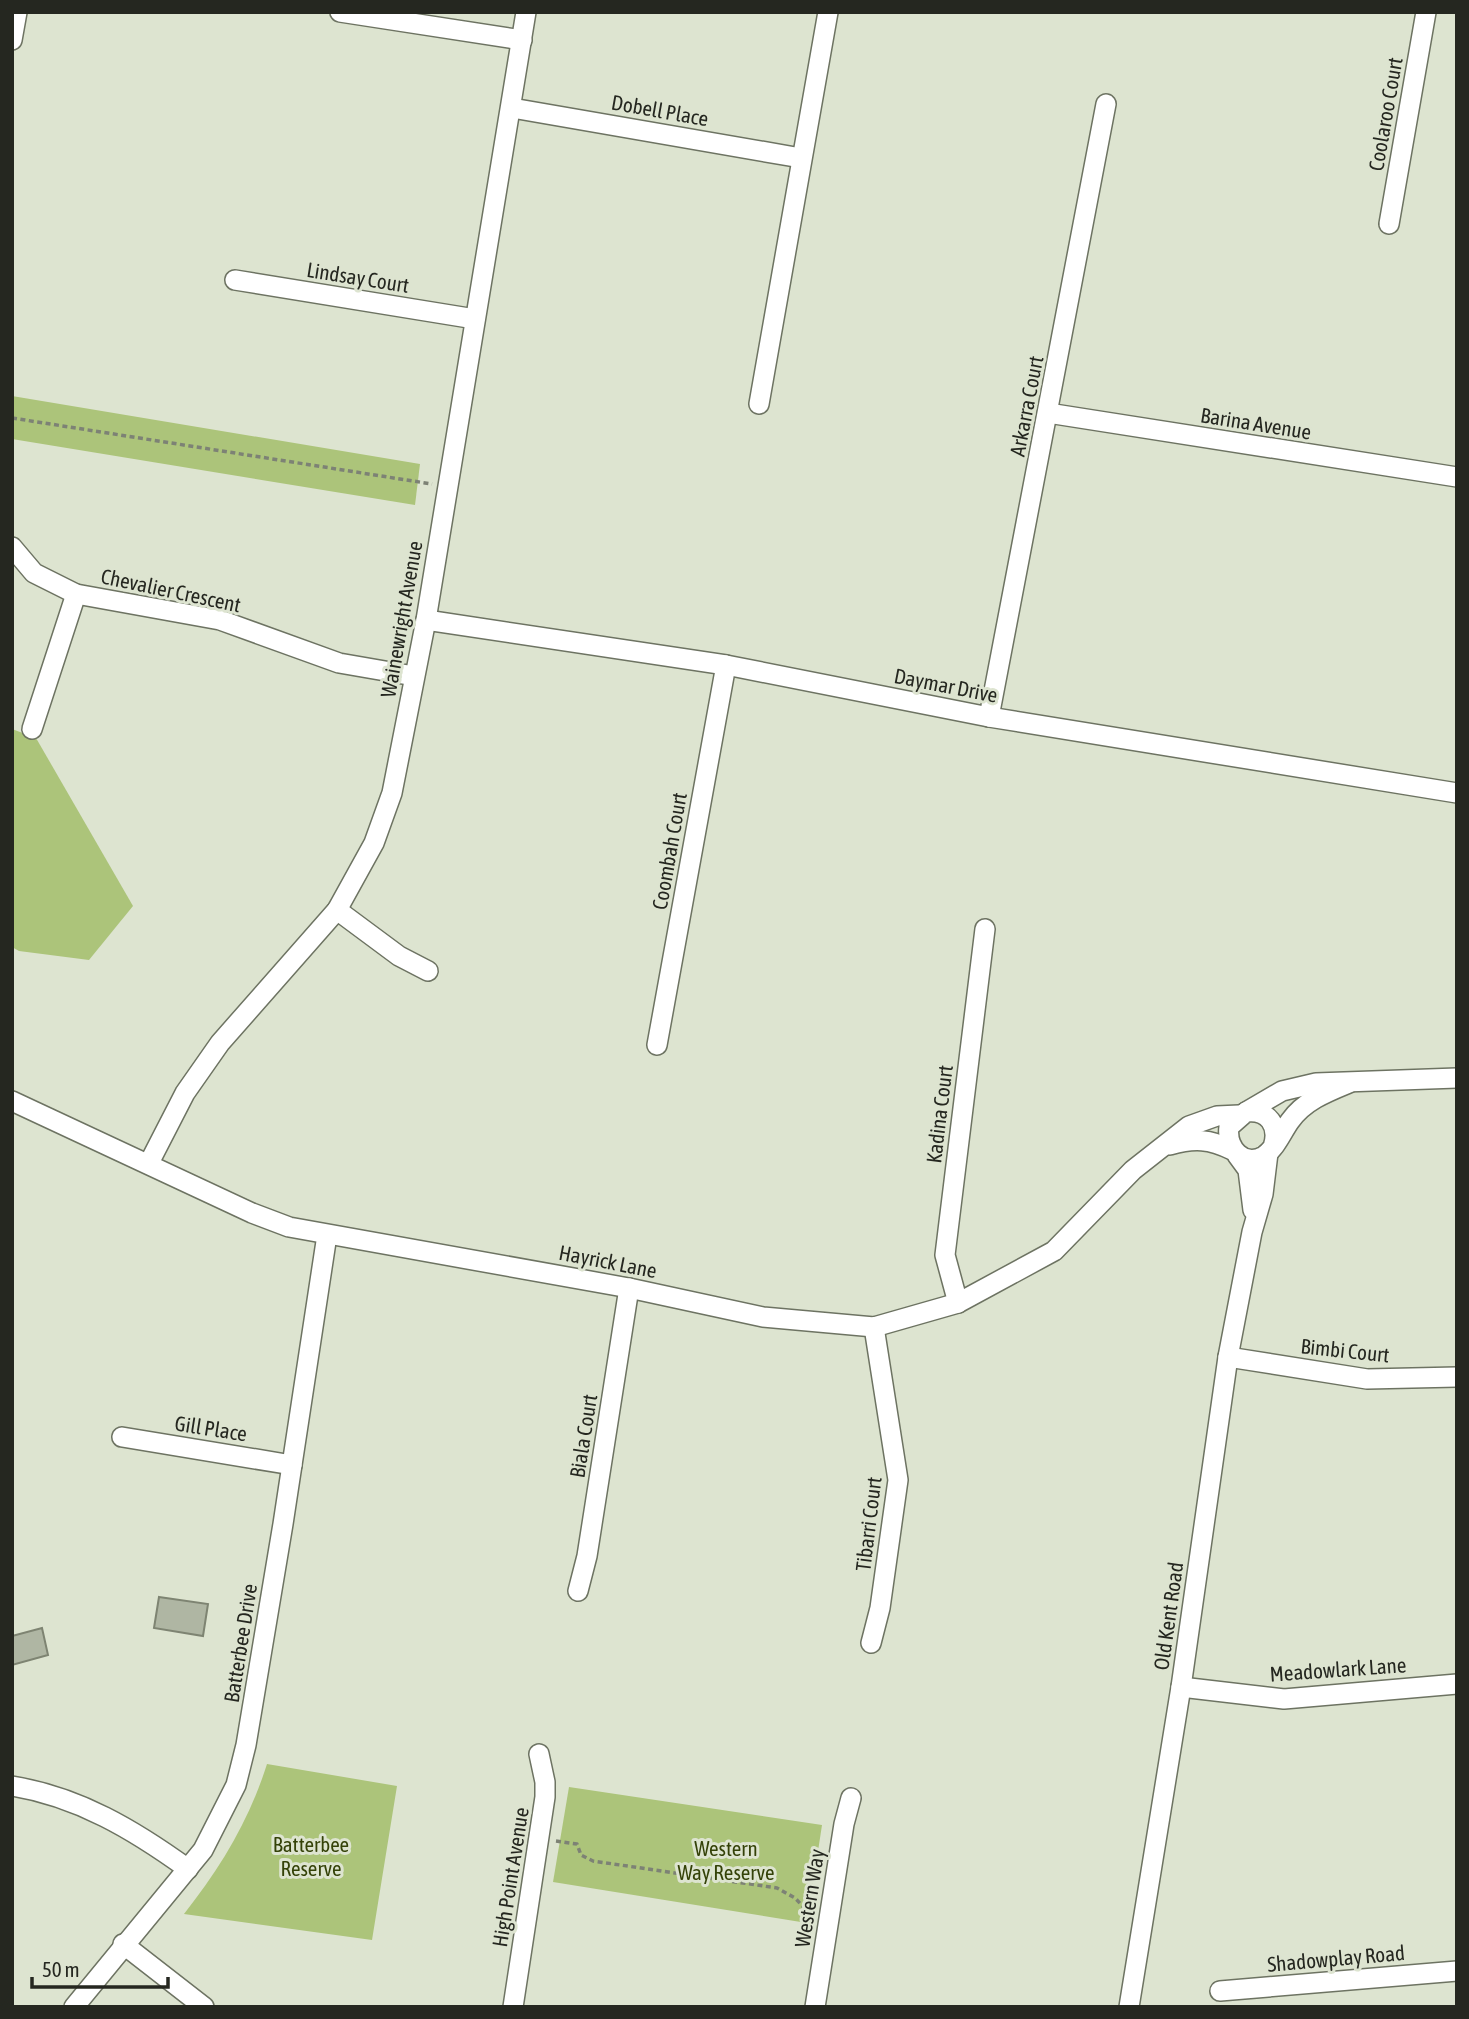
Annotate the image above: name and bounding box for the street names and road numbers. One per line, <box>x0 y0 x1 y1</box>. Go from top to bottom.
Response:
street label: Coolaroo Court <box>1363 55 1407 173</box>
street label: Dobell Place <box>610 90 710 130</box>
street label: Lindsay Court <box>305 257 411 297</box>
street label: Arkarra Court <box>1005 354 1047 458</box>
street label: Barina Avenue <box>1199 402 1313 444</box>
street label: Wainewright Avenue <box>375 539 427 699</box>
street label: Chevalier Crescent <box>99 563 243 617</box>
street label: Daymar Drive <box>892 663 1000 707</box>
street label: Coombah Court <box>647 791 691 911</box>
street label: Kadina Court <box>921 1064 957 1164</box>
street label: Hayrick Lane <box>557 1240 659 1282</box>
street label: Bimbi Court <box>1299 1333 1391 1367</box>
street label: Biala Court <box>565 1393 601 1479</box>
street label: Gill Place <box>173 1410 249 1446</box>
street label: Tibarri Court <box>850 1475 886 1573</box>
street label: Old Kent Road <box>1149 1560 1187 1672</box>
street label: Batterbee Drive <box>219 1582 261 1704</box>
street label: Meadowlark Lane <box>1269 1652 1407 1686</box>
street label: High Point Avenue <box>487 1805 533 1949</box>
street label: Western Way <box>789 1847 829 1949</box>
street label: Shadowplay Road <box>1266 1940 1406 1976</box>

